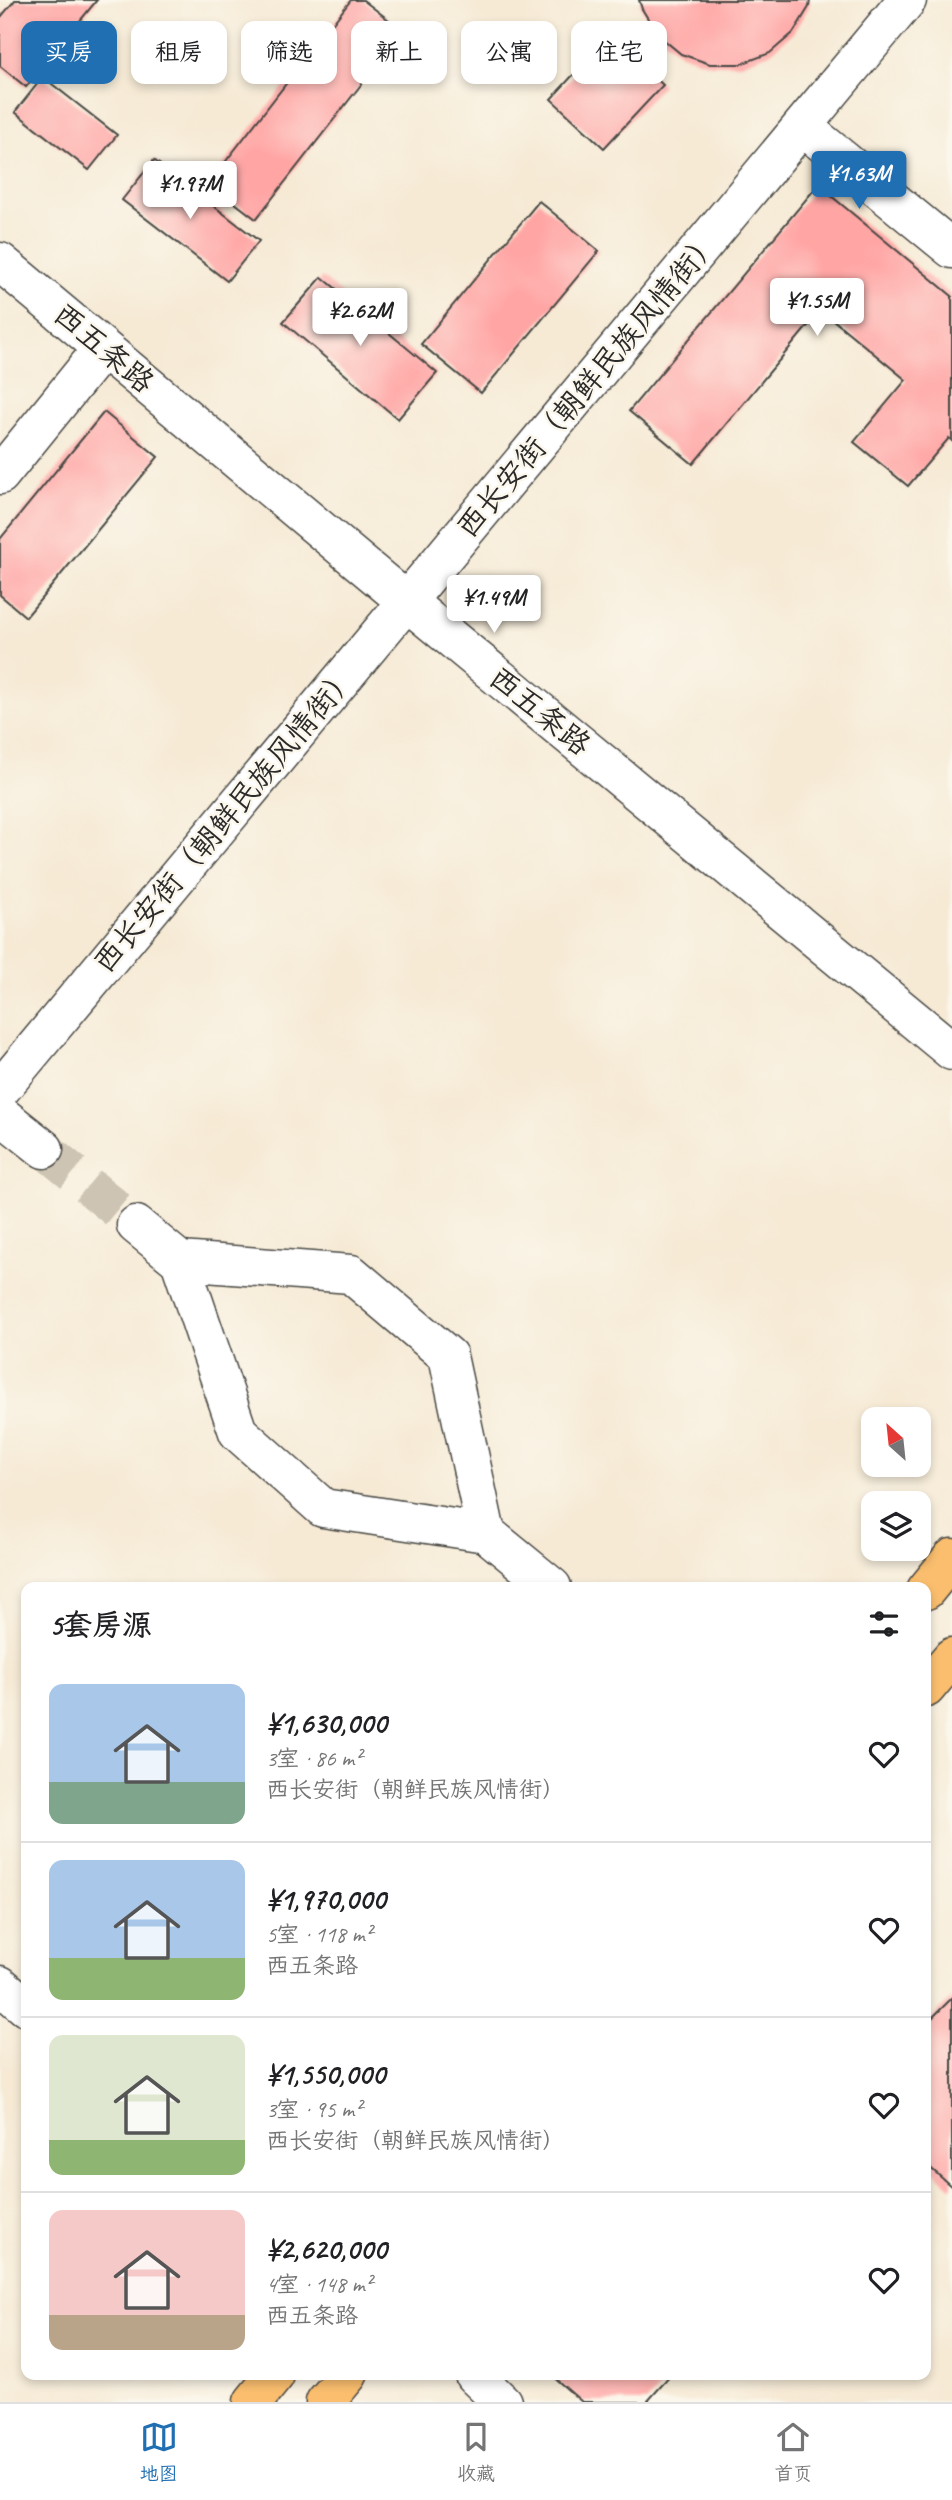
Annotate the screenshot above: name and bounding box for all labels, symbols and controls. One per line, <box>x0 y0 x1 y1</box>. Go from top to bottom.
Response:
chip: 买房 <box>21 21 117 84</box>
chip: 租房 <box>131 21 227 84</box>
chip: 筛选 <box>241 21 337 84</box>
chip: 新上 <box>351 21 447 84</box>
chip: 公寓 <box>461 21 557 84</box>
chip: 住宅 <box>571 21 667 84</box>
pin: ¥1.63M <box>802 152 916 211</box>
text: ¥1.63M <box>827 159 891 188</box>
pin: ¥1.97M <box>133 162 247 221</box>
text: ¥1.97M <box>159 169 221 198</box>
street label: 西长安街（朝鲜民族风情街） <box>448 222 728 546</box>
pin: ¥1.55M <box>760 278 874 338</box>
text: ¥1.55M <box>786 286 848 315</box>
pin: ¥2.62M <box>303 288 417 348</box>
street label: 西五条路 <box>46 295 162 401</box>
text: ¥2.62M <box>328 296 392 325</box>
pin: ¥1.49M <box>437 576 551 635</box>
text: ¥1.49M <box>463 583 525 612</box>
street label: 西长安街（朝鲜民族风情街） <box>85 657 365 981</box>
street label: 西五条路 <box>481 658 599 764</box>
north arrow <box>861 1407 931 1477</box>
map controls <box>861 1407 931 1561</box>
button: layers <box>861 1491 931 1561</box>
icon: filters <box>865 1605 903 1643</box>
text: 5套房源 <box>49 1606 152 1644</box>
text: ¥1,630,000 <box>266 1704 387 1742</box>
icon: home <box>105 1712 189 1796</box>
icon: heart <box>865 1735 903 1773</box>
text: 3室 · 86 m² <box>266 1744 361 1773</box>
text: 西长安街（朝鲜民族风情街） <box>266 1775 565 1804</box>
text: ¥1,970,000 <box>266 1880 385 1918</box>
icon: home <box>105 1888 189 1972</box>
icon: heart <box>865 1911 903 1949</box>
text: 5室 · 118 m² <box>266 1920 372 1949</box>
text: 西五条路 <box>266 1951 358 1980</box>
text: ¥1,550,000 <box>266 2055 385 2093</box>
icon: home <box>105 2063 189 2147</box>
icon: heart <box>865 2086 903 2124</box>
text: 3室 · 95 m² <box>266 2095 361 2124</box>
text: 西长安街（朝鲜民族风情街） <box>266 2126 565 2155</box>
text: ¥2,620,000 <box>266 2230 387 2268</box>
icon: home <box>105 2238 189 2322</box>
icon: heart <box>865 2261 903 2299</box>
text: 4室 · 148 m² <box>266 2270 372 2299</box>
text: 西五条路 <box>266 2301 358 2330</box>
tab: 地图 <box>140 2418 178 2486</box>
tab: 收藏 <box>457 2418 495 2486</box>
tab: 首页 <box>774 2418 812 2486</box>

